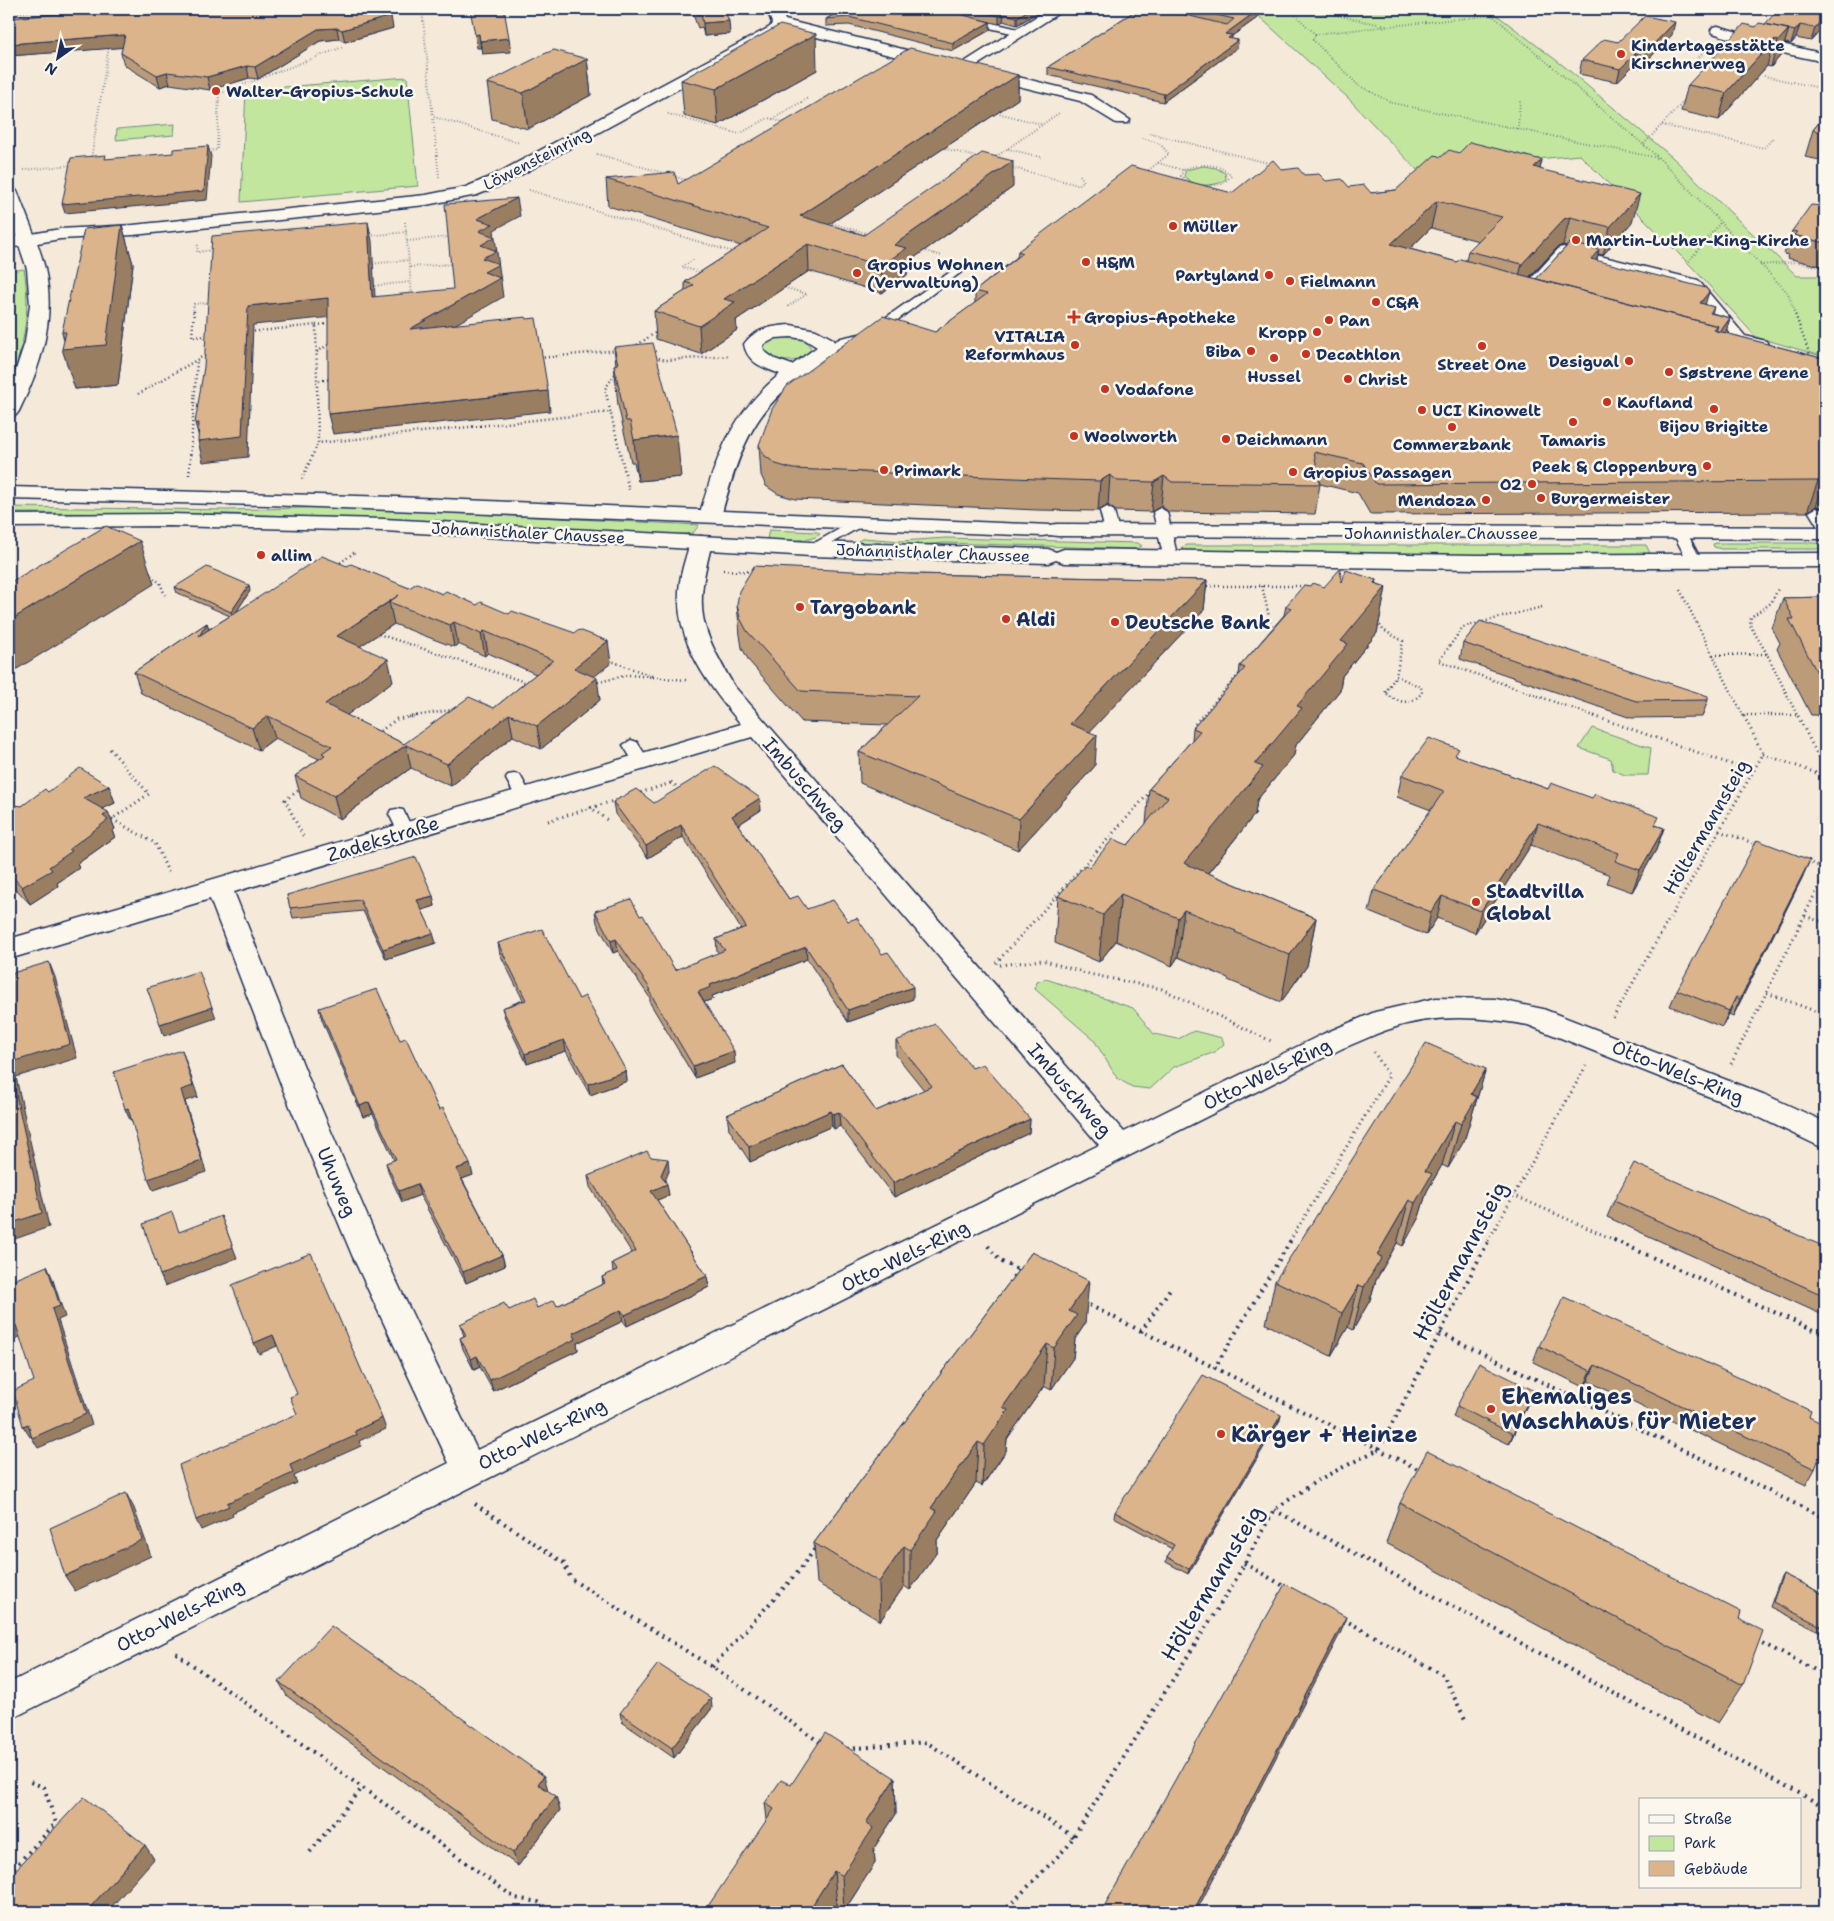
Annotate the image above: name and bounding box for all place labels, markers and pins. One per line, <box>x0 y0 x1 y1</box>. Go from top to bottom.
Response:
place label: Kindertagesstätte Kirschnerweg <box>1631 35 1785 74</box>
marker: Kindertagesstätte Kirschnerweg <box>1615 48 1627 60</box>
place label: Walter-Gropius-Schule <box>226 81 414 102</box>
marker: Walter-Gropius-Schule <box>210 85 222 97</box>
place label: Müller <box>1183 216 1238 237</box>
marker: Müller <box>1167 220 1179 232</box>
place label: Martin-Luther-King-Kirche <box>1586 230 1810 251</box>
marker: Martin-Luther-King-Kirche <box>1570 234 1582 246</box>
place label: H&M <box>1096 252 1136 273</box>
place label: Gropius Wohnen (Verwaltung) <box>867 254 1004 293</box>
marker: H&M <box>1080 256 1092 268</box>
place label: Partyland <box>1175 265 1259 286</box>
marker: Gropius Wohnen (Verwaltung) <box>851 267 863 279</box>
marker: Partyland <box>1263 269 1275 281</box>
place label: Fielmann <box>1300 271 1376 292</box>
marker: Fielmann <box>1284 275 1296 287</box>
place label: C&A <box>1386 292 1419 313</box>
marker: C&A <box>1370 296 1382 308</box>
place label: Gropius-Apotheke <box>1084 307 1236 328</box>
place label: Pan <box>1339 310 1370 331</box>
marker: Gropius-Apotheke <box>1068 311 1080 323</box>
marker: Pan <box>1323 314 1335 326</box>
place label: Kropp <box>1258 322 1307 343</box>
place label: VITALIA Reformhaus <box>965 326 1065 365</box>
marker: Kropp <box>1311 326 1323 338</box>
marker: VITALIA Reformhaus <box>1069 339 1081 351</box>
marker: Street One <box>1476 340 1488 352</box>
place label: Biba <box>1205 341 1241 362</box>
place label: Decathlon <box>1316 344 1401 365</box>
marker: Biba <box>1245 345 1257 357</box>
marker: Decathlon <box>1300 348 1312 360</box>
place label: Desigual <box>1548 351 1619 372</box>
marker: Hussel <box>1268 352 1280 364</box>
place label: Street One <box>1437 354 1527 375</box>
marker: Desigual <box>1623 355 1635 367</box>
place label: Søstrene Grene <box>1679 362 1809 383</box>
place label: Hussel <box>1247 366 1301 387</box>
marker: Søstrene Grene <box>1663 366 1675 378</box>
place label: Christ <box>1358 369 1408 390</box>
marker: Christ <box>1342 373 1354 385</box>
place label: Vodafone <box>1115 379 1194 400</box>
marker: Vodafone <box>1099 383 1111 395</box>
place label: Kaufland <box>1617 392 1693 413</box>
marker: Kaufland <box>1601 396 1613 408</box>
place label: UCI Kinowelt <box>1432 400 1541 421</box>
marker: Bijou Brigitte <box>1708 403 1720 415</box>
marker: UCI Kinowelt <box>1416 404 1428 416</box>
marker: Tamaris <box>1567 416 1579 428</box>
place label: Bijou Brigitte <box>1660 416 1769 437</box>
marker: Commerzbank <box>1446 421 1458 433</box>
place label: Woolworth <box>1084 426 1177 447</box>
place label: Deichmann <box>1236 429 1328 450</box>
marker: Woolworth <box>1068 430 1080 442</box>
place label: Tamaris <box>1540 430 1606 451</box>
marker: Deichmann <box>1220 433 1232 445</box>
place label: Commerzbank <box>1393 434 1511 455</box>
place label: Peek & Cloppenburg <box>1532 456 1697 477</box>
place label: Primark <box>894 460 961 481</box>
marker: Peek & Cloppenburg <box>1701 460 1713 472</box>
place label: Gropius Passagen <box>1303 462 1452 483</box>
marker: Primark <box>878 464 890 476</box>
marker: Gropius Passagen <box>1287 466 1299 478</box>
place label: O2 <box>1500 474 1522 495</box>
marker: O2 <box>1526 478 1538 490</box>
place label: Burgermeister <box>1551 488 1670 509</box>
place label: Mendoza <box>1398 490 1476 511</box>
marker: Burgermeister <box>1535 492 1547 504</box>
marker: Mendoza <box>1480 494 1492 506</box>
place label: allim <box>271 545 312 566</box>
marker: allim <box>255 549 267 561</box>
place label: Targobank <box>810 595 917 620</box>
marker: Targobank <box>794 601 806 613</box>
place label: Aldi <box>1016 607 1056 632</box>
place label: Deutsche Bank <box>1125 610 1271 635</box>
marker: Aldi <box>1000 613 1012 625</box>
marker: Deutsche Bank <box>1109 616 1121 628</box>
place label: Stadtvilla Global <box>1486 879 1584 926</box>
marker: Stadtvilla Global <box>1470 896 1482 908</box>
place label: Ehemaliges Waschhaus für Mieter <box>1501 1382 1756 1436</box>
marker: Ehemaliges Waschhaus für Mieter <box>1485 1403 1497 1415</box>
place label: Kärger + Heinze <box>1231 1420 1418 1449</box>
marker: Kärger + Heinze <box>1215 1428 1227 1440</box>

